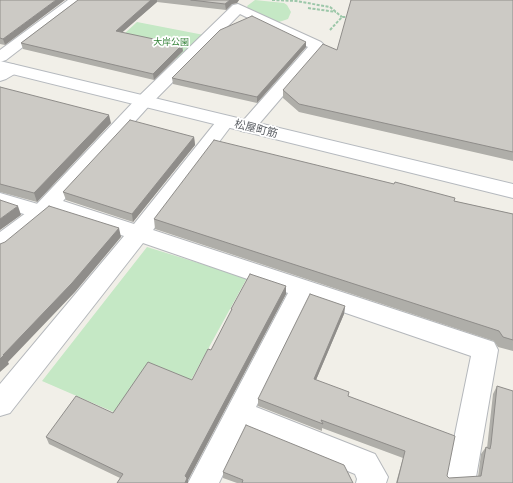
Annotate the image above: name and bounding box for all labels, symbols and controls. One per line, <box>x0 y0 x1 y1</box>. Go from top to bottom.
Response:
park label: 大岸公園 <box>153 37 189 47</box>
street label: 松屋町筋 <box>233 117 279 141</box>

